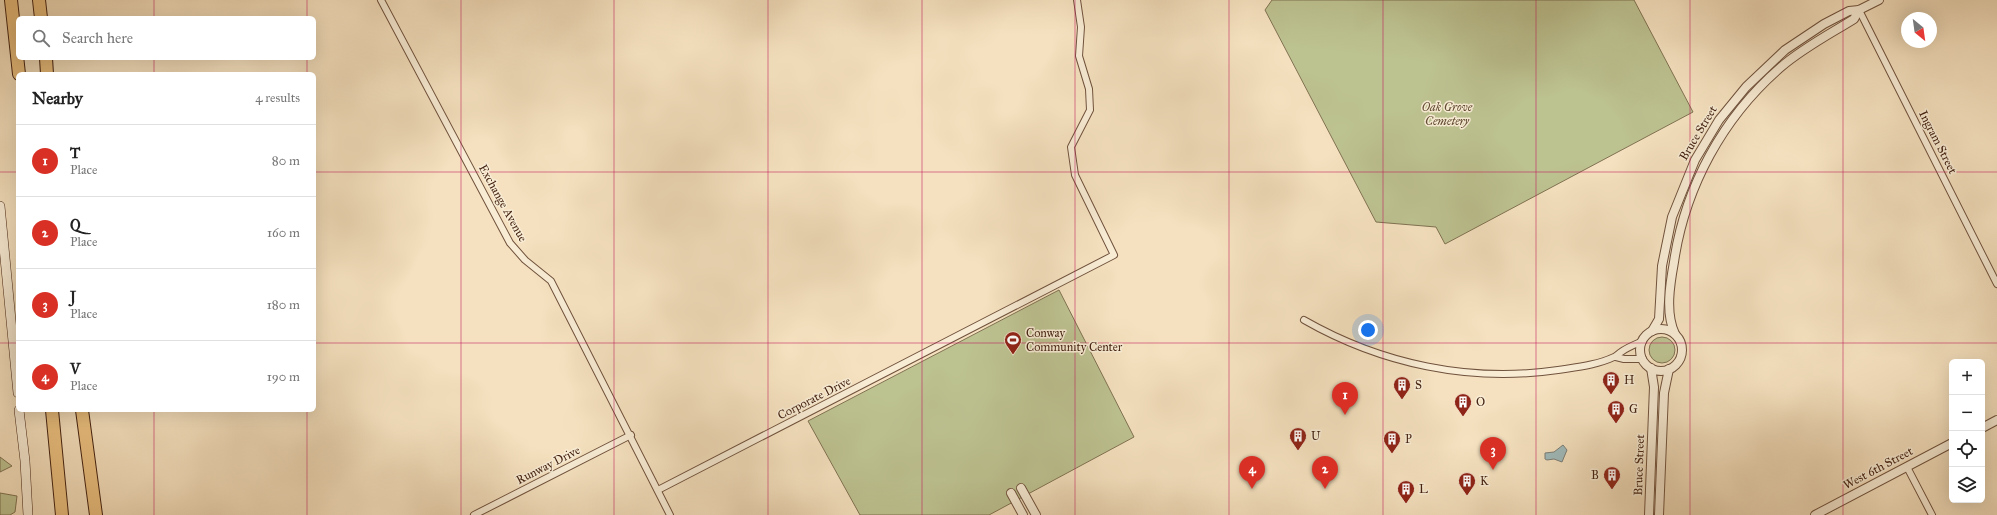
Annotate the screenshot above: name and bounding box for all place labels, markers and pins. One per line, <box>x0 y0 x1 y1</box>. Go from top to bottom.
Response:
place label: Conway Community Center <box>1026 326 1123 354</box>
sports icon: Conway Community Center <box>1003 330 1023 355</box>
building icon: H <box>1601 370 1621 395</box>
place label: H <box>1624 373 1634 387</box>
building icon: S <box>1392 375 1412 400</box>
place label: S <box>1415 378 1422 392</box>
pin: 1 <box>1332 382 1358 415</box>
building icon: O <box>1453 392 1473 417</box>
place label: O <box>1476 395 1485 409</box>
building icon: G <box>1606 399 1626 424</box>
place label: G <box>1629 402 1638 416</box>
building icon: U <box>1288 426 1308 451</box>
place label: U <box>1311 429 1321 443</box>
building icon: P <box>1382 429 1402 454</box>
place label: P <box>1405 432 1412 446</box>
pin: 3 <box>1480 437 1506 470</box>
pin: 4 <box>1239 456 1265 489</box>
pin: 2 <box>1312 456 1338 489</box>
building icon: B <box>1602 465 1622 490</box>
place label: B <box>1591 468 1599 482</box>
building icon: K <box>1457 471 1477 496</box>
place label: K <box>1480 474 1489 488</box>
building icon: L <box>1396 479 1416 504</box>
place label: L <box>1419 482 1428 496</box>

